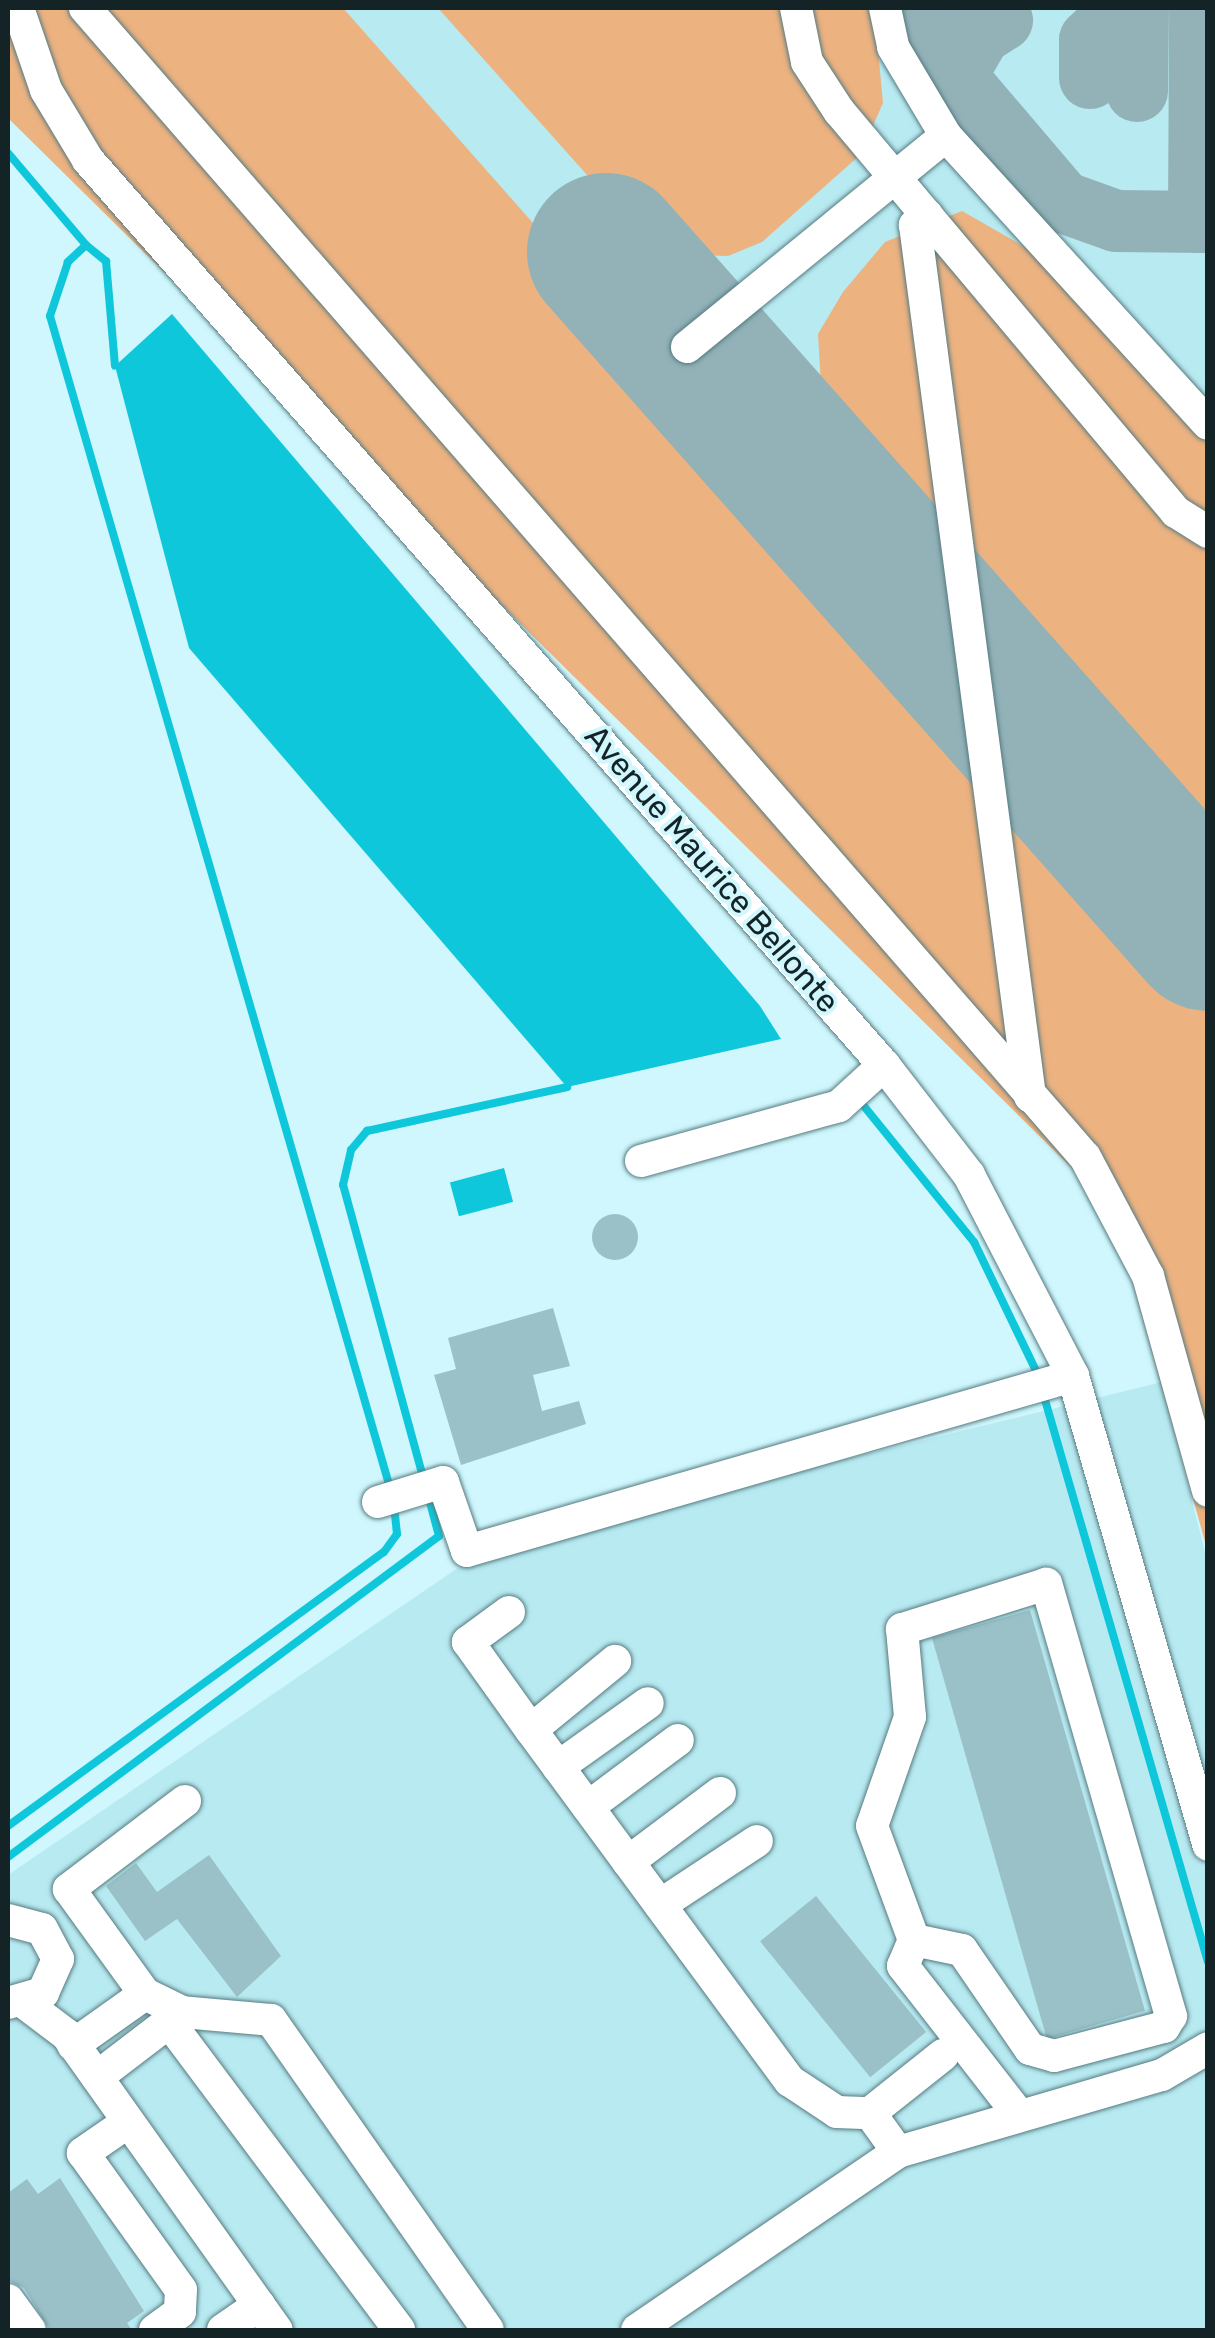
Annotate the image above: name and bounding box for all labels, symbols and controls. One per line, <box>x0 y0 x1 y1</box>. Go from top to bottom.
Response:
street label: Avenue Maurice Bellonte <box>577 717 847 1021</box>

